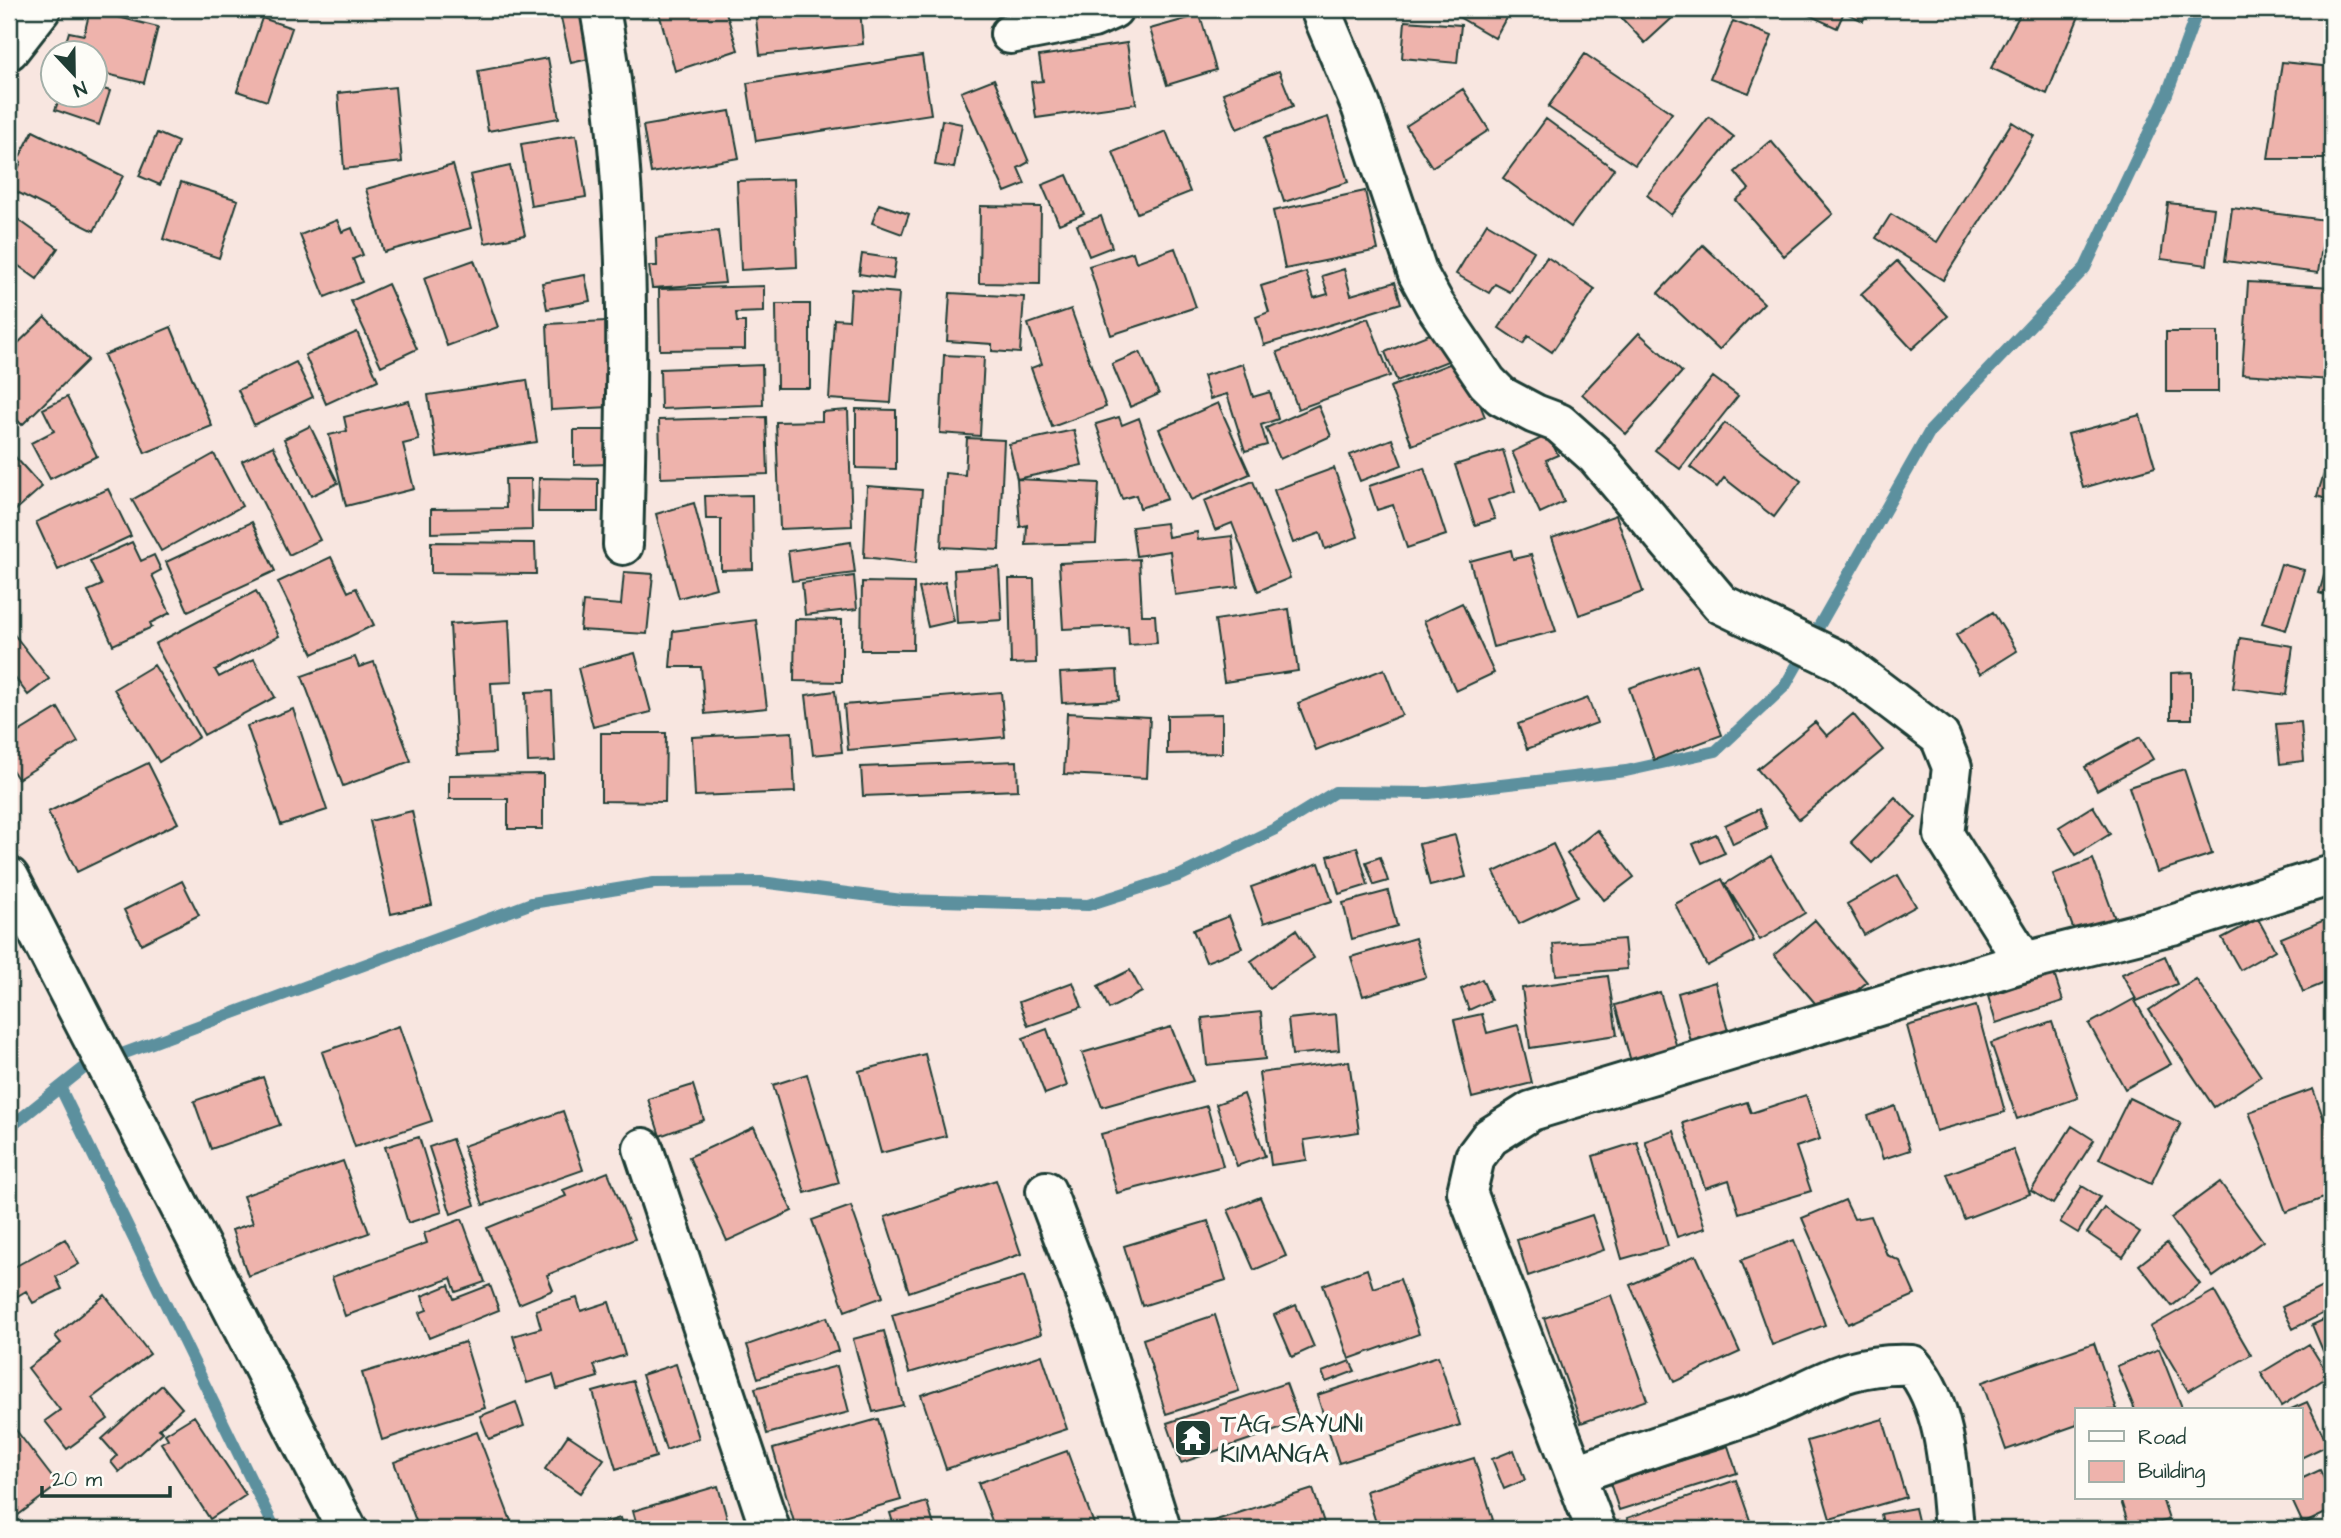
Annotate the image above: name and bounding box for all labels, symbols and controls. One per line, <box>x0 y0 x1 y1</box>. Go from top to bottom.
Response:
north arrow <box>38 38 108 108</box>
text: N <box>69 74 90 103</box>
place label: TAG SAYUNI KIMANGA <box>1220 1406 1363 1472</box>
legend <box>2075 1408 2302 1500</box>
temple icon: TAG SAYUNI KIMANGA <box>1172 1417 1214 1459</box>
text: Road <box>2138 1423 2186 1452</box>
scale bar <box>42 1454 170 1498</box>
text: Building <box>2138 1457 2206 1488</box>
text: 20 m <box>52 1465 103 1494</box>

